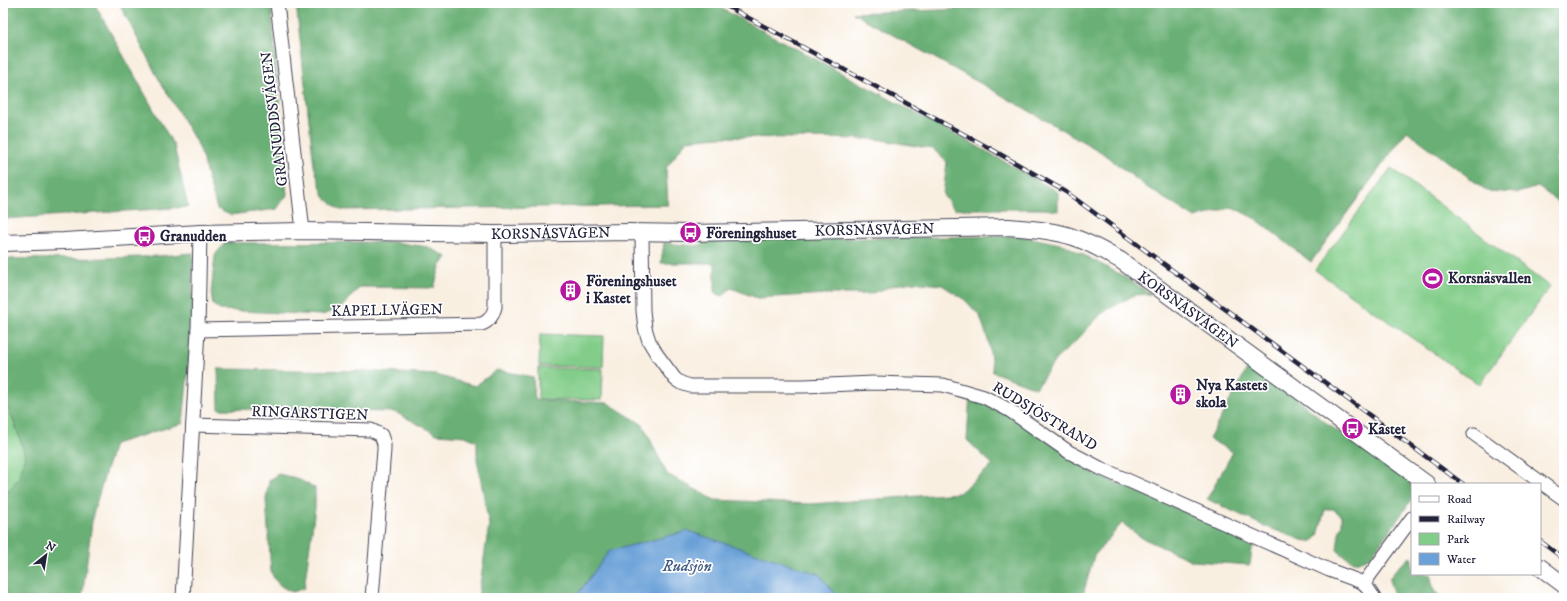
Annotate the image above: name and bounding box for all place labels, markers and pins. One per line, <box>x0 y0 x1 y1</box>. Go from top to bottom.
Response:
bus stop icon: Föreningshuset <box>677 220 703 246</box>
bus stop icon: Granudden <box>132 223 158 249</box>
place label: Föreningshuset <box>706 224 797 243</box>
place label: Granudden <box>160 227 227 246</box>
sports icon: Korsnäsvallen <box>1420 265 1446 291</box>
place label: Korsnäsvallen <box>1448 269 1532 288</box>
place label: Föreningshuset i Kastet <box>586 272 677 308</box>
building icon: Föreningshuset i Kastet <box>558 277 584 303</box>
place label: Nya Kastets skola <box>1196 376 1267 412</box>
building icon: Nya Kastets skola <box>1167 381 1193 407</box>
bus stop icon: Kastet <box>1340 416 1366 442</box>
place label: Kastet <box>1368 420 1406 439</box>

